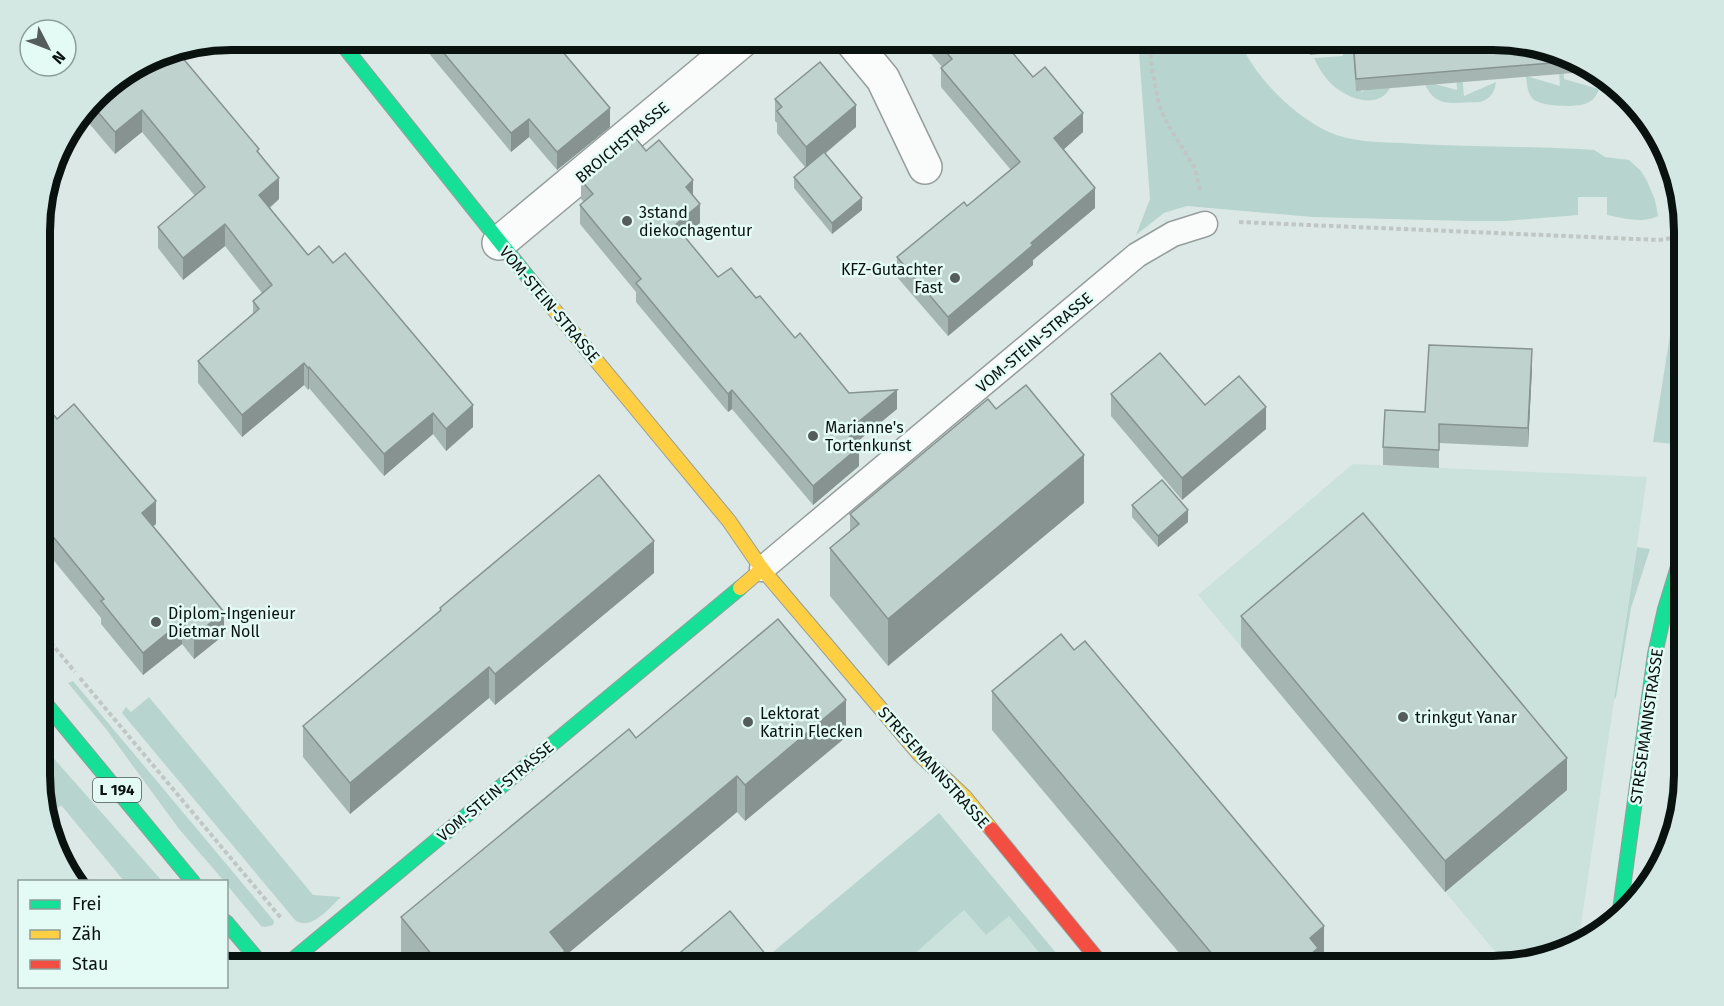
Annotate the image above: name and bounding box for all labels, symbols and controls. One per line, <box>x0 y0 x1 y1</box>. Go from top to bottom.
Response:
north arrow <box>18 18 78 78</box>
text: N <box>48 47 69 68</box>
street label: BROICHSTRASSE <box>572 98 673 187</box>
place label: 3stand diekochagentur <box>639 203 753 240</box>
marker: 3stand diekochagentur <box>620 214 634 228</box>
street label: VOM-STEIN-STRASSE <box>495 242 604 366</box>
place label: KFZ-Gutachter Fast <box>841 260 944 297</box>
marker: KFZ-Gutachter Fast <box>948 271 962 285</box>
street label: VOM-STEIN-STRASSE <box>972 288 1096 397</box>
place label: Marianne's Tortenkunst <box>825 418 912 455</box>
marker: Marianne's Tortenkunst <box>806 429 820 443</box>
place label: Diplom-Ingenieur Dietmar Noll <box>168 604 296 641</box>
marker: Diplom-Ingenieur Dietmar Noll <box>149 615 163 629</box>
street label: STRESEMANNSTRASSE <box>1626 647 1667 805</box>
street label: STRESEMANNSTRASSE <box>874 703 993 832</box>
place label: Lektorat Katrin Flecken <box>760 704 863 741</box>
place label: trinkgut Yanar <box>1415 708 1518 727</box>
marker: trinkgut Yanar <box>1396 710 1410 724</box>
marker: Lektorat Katrin Flecken <box>741 715 755 729</box>
street label: VOM-STEIN-STRASSE <box>433 737 557 846</box>
road number: L 194 <box>93 778 141 802</box>
legend <box>18 880 228 988</box>
text: Frei <box>72 893 102 915</box>
text: Zäh <box>72 923 101 945</box>
text: Stau <box>72 953 108 975</box>

